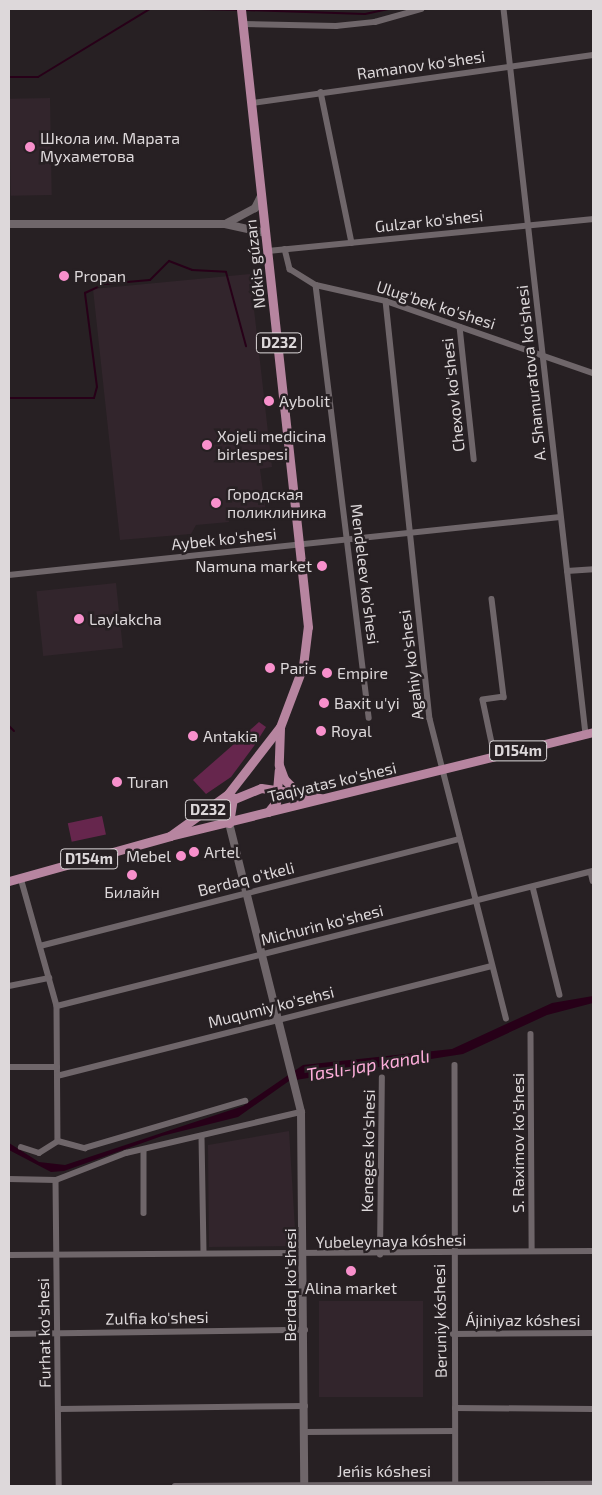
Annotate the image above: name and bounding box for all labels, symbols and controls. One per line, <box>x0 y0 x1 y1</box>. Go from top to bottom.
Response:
street label: Ramanov ko'shesi <box>355 46 487 84</box>
place label: Школа им. Марата Мухаметова <box>40 128 180 166</box>
marker: Школа им. Марата Мухаметова <box>24 141 36 153</box>
street label: Gulzar ko'shesi <box>374 206 484 236</box>
street label: Nókis gúzarı <box>241 218 269 310</box>
place label: Propan <box>74 266 126 286</box>
marker: Propan <box>58 270 70 282</box>
street label: Ulug'bek ko'shesi <box>374 277 498 333</box>
street label: A. Shamuratova ko'shesi <box>512 284 550 462</box>
road number: D232 <box>255 330 303 356</box>
street label: Chexov ko'shesi <box>437 337 469 453</box>
place label: Aybolit <box>279 391 330 411</box>
marker: Aybolit <box>263 395 275 407</box>
place label: Xojeli medicina birlespesi <box>217 426 326 464</box>
marker: Xojeli medicina birlespesi <box>201 439 213 451</box>
place label: Городская поликлиника <box>227 484 327 522</box>
marker: Городская поликлиника <box>209 496 223 510</box>
street label: Mendeleev ko'shesi <box>347 502 383 646</box>
street label: Aybek ko'shesi <box>170 524 278 554</box>
place label: Namuna market <box>195 556 312 576</box>
marker: Namuna market <box>316 560 328 572</box>
place label: Laylakcha <box>89 609 162 629</box>
street label: Agahiy ko'shesi <box>395 609 427 721</box>
marker: Laylakcha <box>73 613 85 625</box>
place label: Paris <box>280 658 317 678</box>
marker: Paris <box>264 662 276 674</box>
place label: Empire <box>337 663 388 683</box>
marker: Empire <box>321 667 333 679</box>
place label: Baxit u'yi <box>334 693 400 713</box>
marker: Baxit u'yi <box>318 697 330 709</box>
place label: Royal <box>331 721 372 741</box>
marker: Royal <box>315 725 327 737</box>
place label: Antakia <box>203 726 258 746</box>
marker: Antakia <box>187 730 199 742</box>
road number: D154m <box>488 738 548 764</box>
street label: Taqiyatas ko'shesi <box>266 758 398 806</box>
place label: Turan <box>127 772 168 792</box>
marker: Turan <box>111 776 123 788</box>
road number: D232 <box>184 798 232 822</box>
place label: Artel <box>204 842 240 862</box>
road number: D154m <box>59 846 119 872</box>
place label: Mebel <box>126 846 171 866</box>
marker: Artel <box>188 846 200 858</box>
marker: Mebel <box>175 850 187 862</box>
street label: Berdaq o'tkeli <box>196 858 296 900</box>
marker: Билайн <box>126 869 138 881</box>
place label: Билайн <box>104 882 160 902</box>
street label: Michurin ko'shesi <box>259 900 385 950</box>
street label: Muqumiy ko'sehsi <box>206 982 336 1032</box>
water label: Taslı-jap kanalı <box>305 1045 431 1085</box>
street label: S. Raximov ko'shesi <box>508 1073 528 1213</box>
street label: Keneges ko'shesi <box>357 1089 379 1213</box>
street label: Berdaq ko'shesi <box>280 1228 300 1342</box>
street label: Yubeleynaya kóshesi <box>315 1230 467 1252</box>
street label: Beruniy kóshesi <box>429 1264 451 1378</box>
marker: Alina market <box>345 1265 357 1277</box>
street label: Furhat ko'shesi <box>33 1278 55 1388</box>
place label: Alina market <box>305 1278 397 1298</box>
street label: Zulfia ko'shesi <box>105 1308 209 1328</box>
street label: Ájiniyaz kóshesi <box>465 1310 581 1330</box>
street label: Jeńis kóshesi <box>337 1461 431 1481</box>

